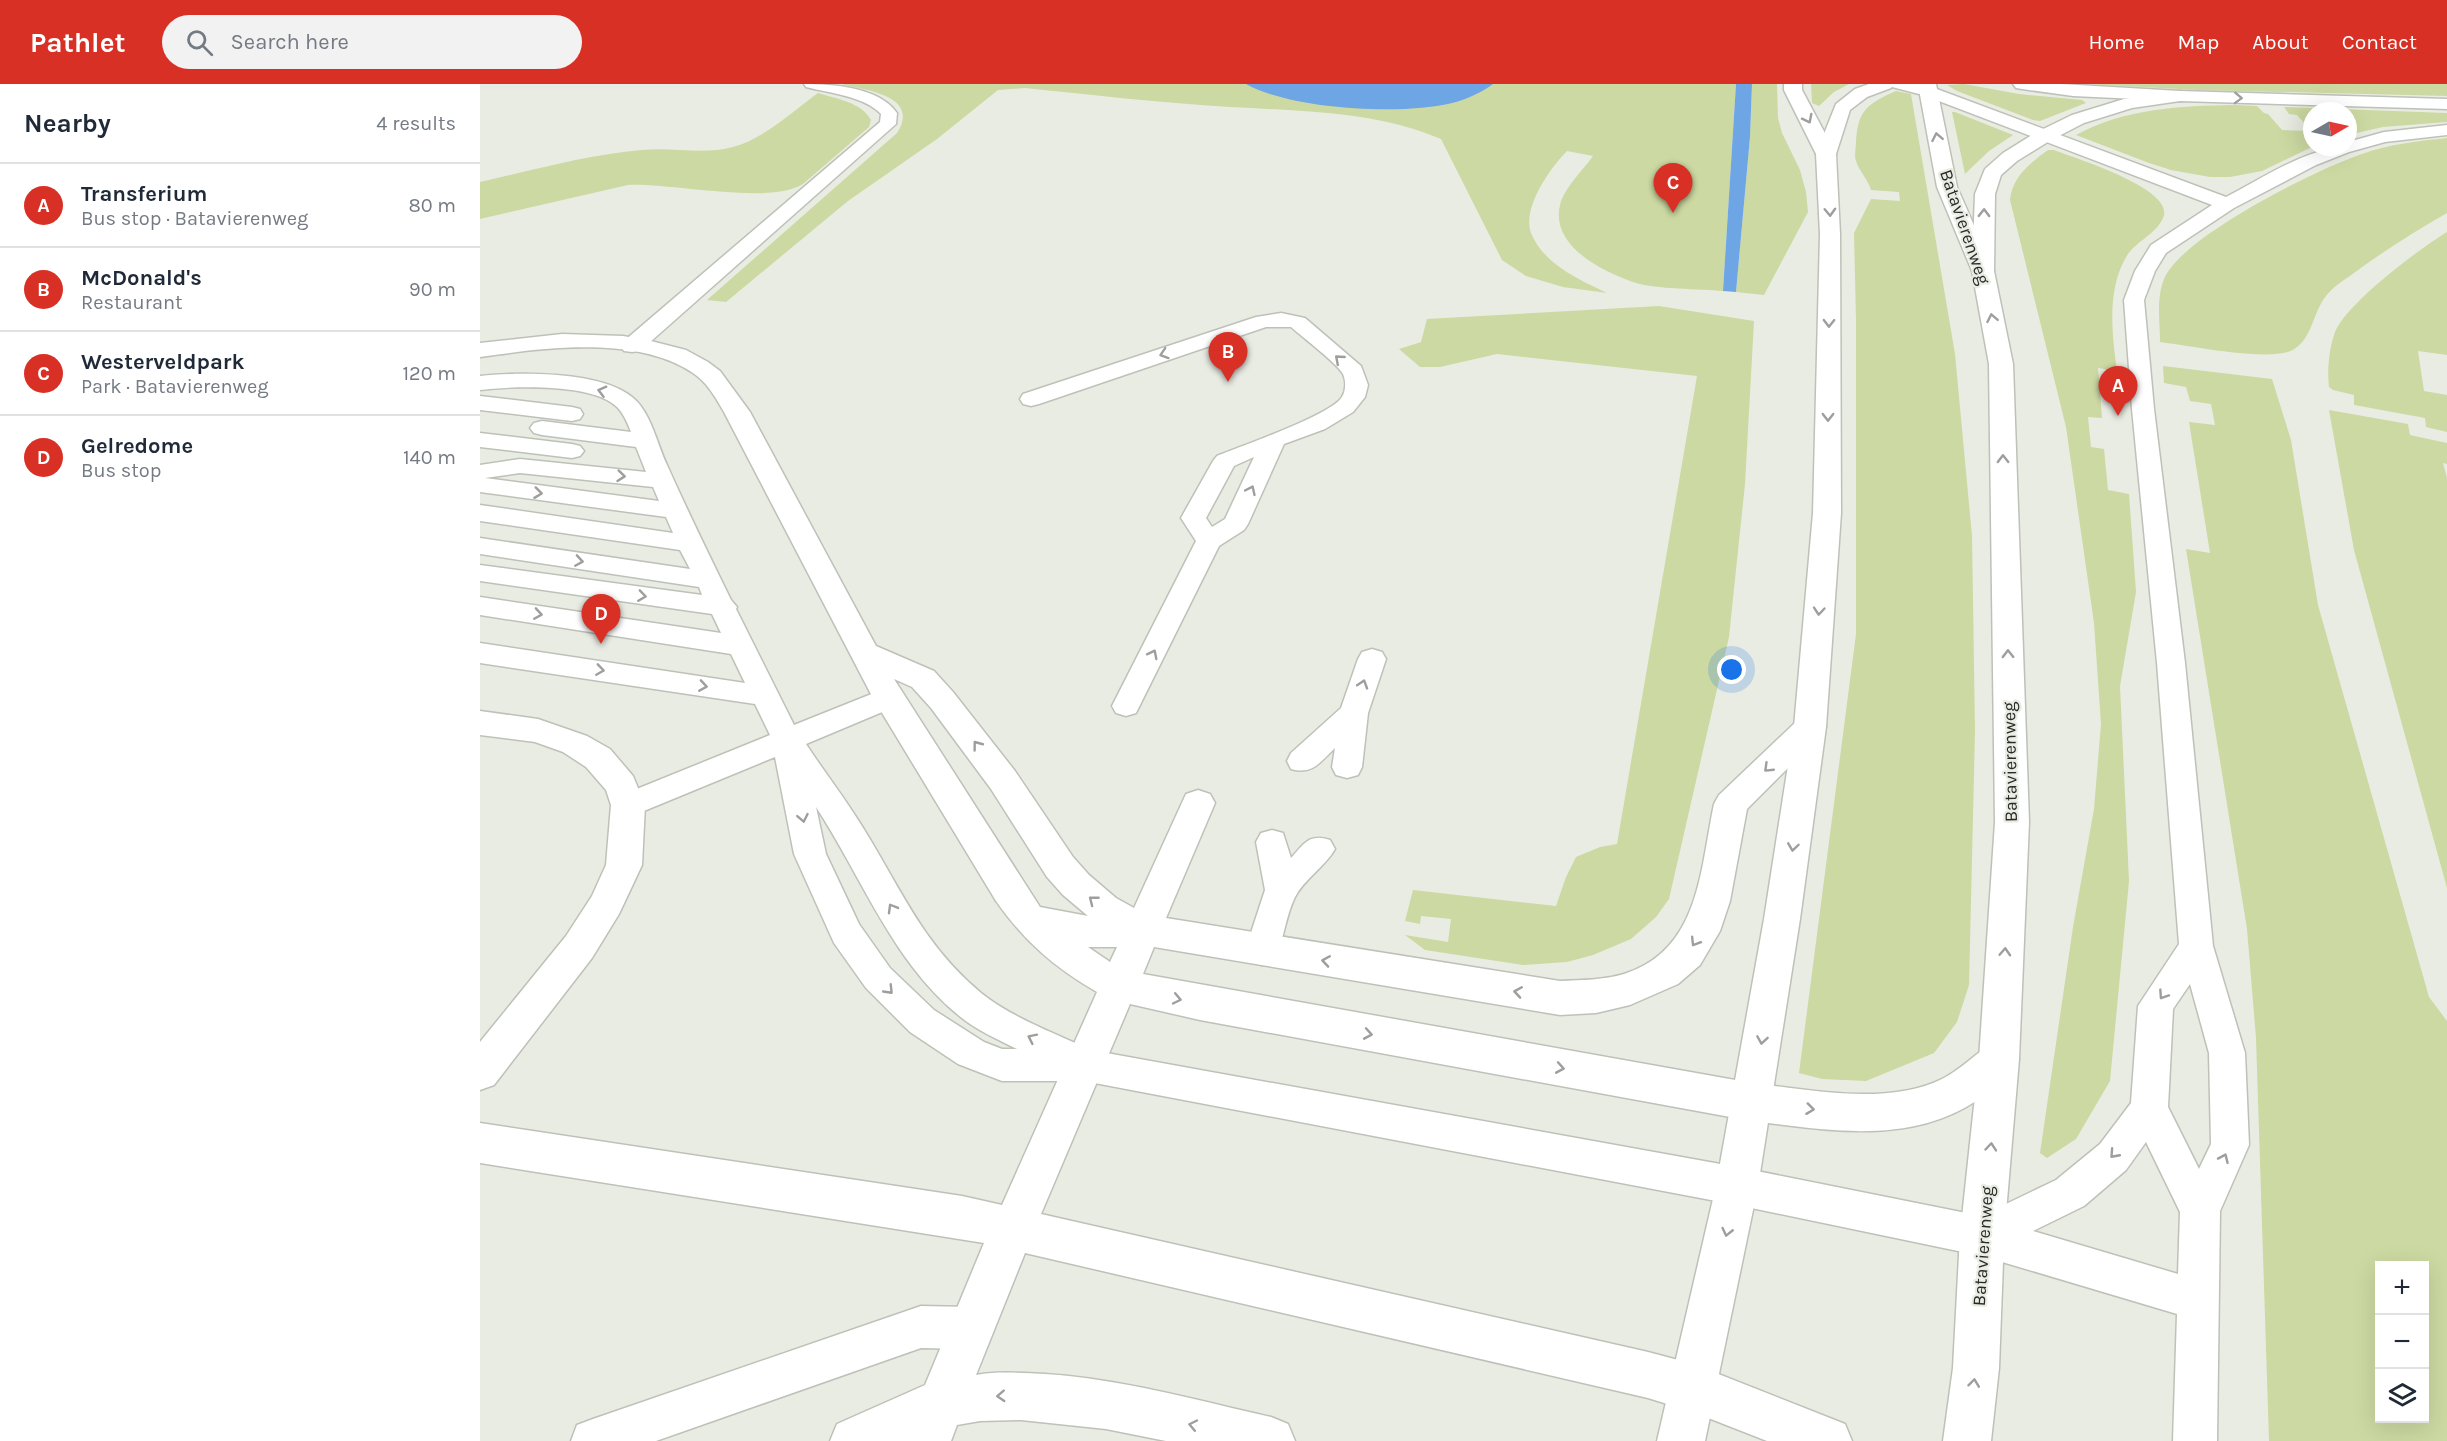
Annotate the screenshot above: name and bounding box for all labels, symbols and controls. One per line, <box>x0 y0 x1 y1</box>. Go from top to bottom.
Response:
search box <box>162 15 582 69</box>
text: Pathlet <box>30 26 126 59</box>
icon: search <box>183 26 216 59</box>
text: Search here <box>231 29 349 55</box>
text: Home <box>2089 30 2145 54</box>
text: Map <box>2178 30 2219 54</box>
text: About <box>2252 30 2309 54</box>
text: Contact <box>2342 30 2417 54</box>
one-way arrow <box>2234 92 2243 104</box>
north arrow <box>2303 102 2357 156</box>
text: Nearby <box>24 108 111 139</box>
text: 4 results <box>376 112 456 135</box>
one-way arrow <box>1801 113 1812 124</box>
one-way arrow <box>1931 132 1944 142</box>
pin: C <box>1654 164 1692 213</box>
street label: Batavierenweg <box>1935 166 1995 288</box>
text: Transferium <box>81 181 207 207</box>
text: A <box>37 194 50 217</box>
text: 80 m <box>408 194 456 217</box>
text: Bus stop · Batavierenweg <box>81 207 308 230</box>
one-way arrow <box>1823 208 1836 217</box>
one-way arrow <box>1978 208 1990 217</box>
text: McDonald's <box>81 265 202 291</box>
text: B <box>37 278 50 301</box>
text: 90 m <box>409 278 456 301</box>
text: Restaurant <box>81 291 183 314</box>
one-way arrow <box>1986 313 1999 323</box>
one-way arrow <box>1823 318 1835 327</box>
pin: B <box>1208 332 1248 382</box>
one-way arrow <box>1159 347 1170 359</box>
text: Westerveldpark <box>81 349 244 375</box>
one-way arrow <box>1335 355 1346 366</box>
text: C <box>37 362 50 385</box>
text: 120 m <box>402 362 456 385</box>
pin: A <box>2098 366 2138 416</box>
text: Park · Batavierenweg <box>81 375 269 398</box>
one-way arrow <box>597 386 608 398</box>
one-way arrow <box>1822 412 1834 421</box>
text: Gelredome <box>81 433 193 459</box>
text: D <box>37 446 50 469</box>
text: 140 m <box>403 446 456 469</box>
one-way arrow <box>1997 455 2010 464</box>
text: Bus stop <box>81 459 161 482</box>
one-way arrow <box>617 470 626 482</box>
one-way arrow <box>1243 485 1255 496</box>
one-way arrow <box>533 486 543 499</box>
one-way arrow <box>575 554 584 566</box>
one-way arrow <box>637 589 647 601</box>
pin: D <box>582 594 620 644</box>
one-way arrow <box>1813 607 1826 616</box>
one-way arrow <box>533 608 542 620</box>
one-way arrow <box>1146 650 1157 660</box>
one-way arrow <box>2002 650 2014 659</box>
your location <box>1717 655 1746 684</box>
one-way arrow <box>596 663 605 675</box>
one-way arrow <box>698 679 707 691</box>
one-way arrow <box>1356 679 1369 690</box>
street label: Batavierenweg <box>1998 702 2022 822</box>
one-way arrow <box>973 741 984 752</box>
one-way arrow <box>1764 761 1774 772</box>
one-way arrow <box>796 813 809 823</box>
one-way arrow <box>1787 843 1799 852</box>
one-way arrow <box>1089 897 1100 908</box>
one-way arrow <box>888 904 899 914</box>
one-way arrow <box>1691 935 1702 946</box>
one-way arrow <box>1998 948 2011 957</box>
one-way arrow <box>1321 955 1331 968</box>
one-way arrow <box>882 984 893 994</box>
one-way arrow <box>1514 986 1523 998</box>
one-way arrow <box>2159 988 2170 999</box>
one-way arrow <box>1171 991 1181 1004</box>
one-way arrow <box>1363 1027 1373 1040</box>
one-way arrow <box>1027 1033 1038 1045</box>
one-way arrow <box>1757 1035 1769 1045</box>
one-way arrow <box>1555 1061 1565 1074</box>
one-way arrow <box>1806 1102 1815 1115</box>
one-way arrow <box>1984 1142 1997 1151</box>
one-way arrow <box>2110 1148 2121 1158</box>
one-way arrow <box>2217 1153 2229 1164</box>
street label: Batavierenweg <box>1968 1185 1998 1307</box>
one-way arrow <box>1721 1227 1734 1237</box>
map controls <box>2375 1261 2429 1423</box>
button: + <box>2375 1261 2429 1315</box>
button: − <box>2375 1315 2429 1369</box>
button: layers <box>2375 1369 2429 1423</box>
one-way arrow <box>1968 1378 1980 1388</box>
one-way arrow <box>996 1390 1005 1403</box>
one-way arrow <box>1188 1419 1198 1432</box>

